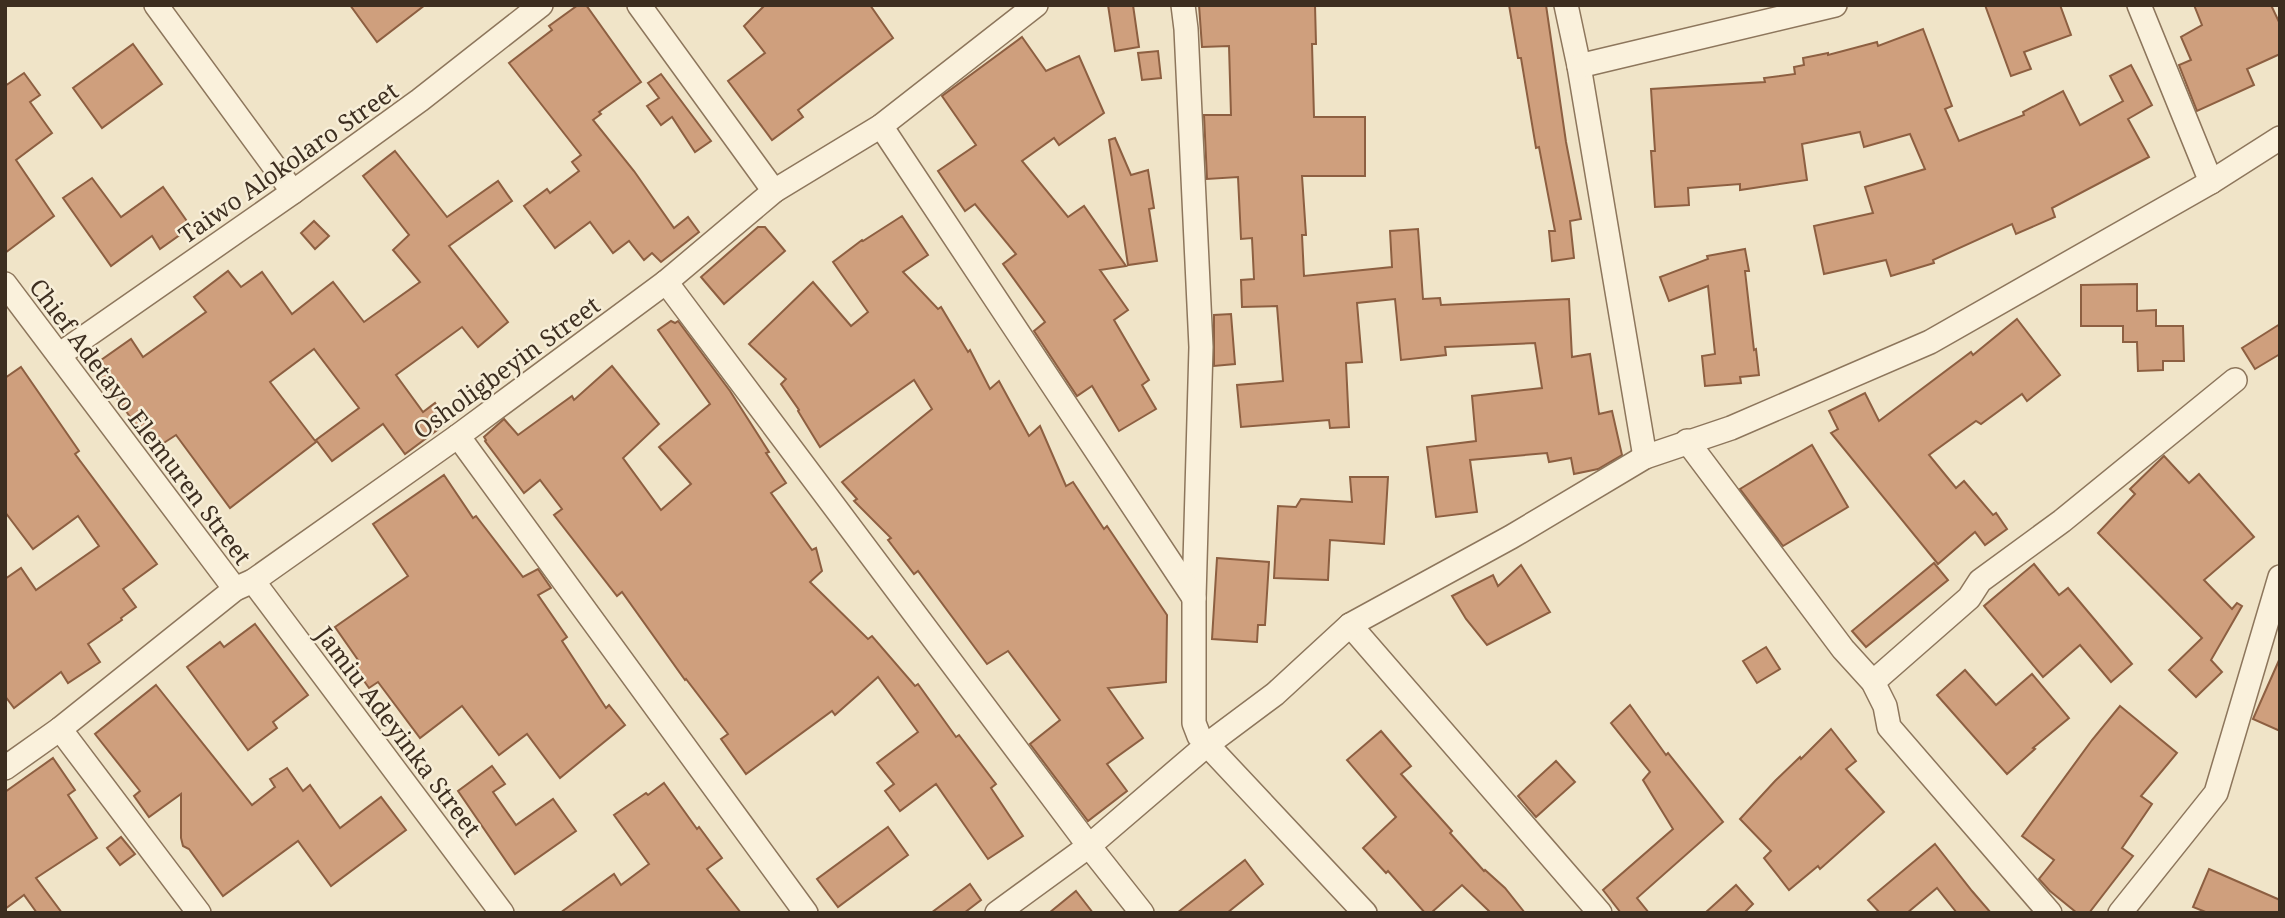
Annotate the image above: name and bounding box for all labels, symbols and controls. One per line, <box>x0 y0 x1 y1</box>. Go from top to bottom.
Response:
street label: Taiwo Alokolaro Street <box>172 74 404 250</box>
street label: Chief Adetayo Elemuren Street <box>22 271 260 571</box>
street label: Osholigbeyin Street <box>406 288 606 446</box>
street label: Jamiu Adeyinka Street <box>308 618 489 843</box>

